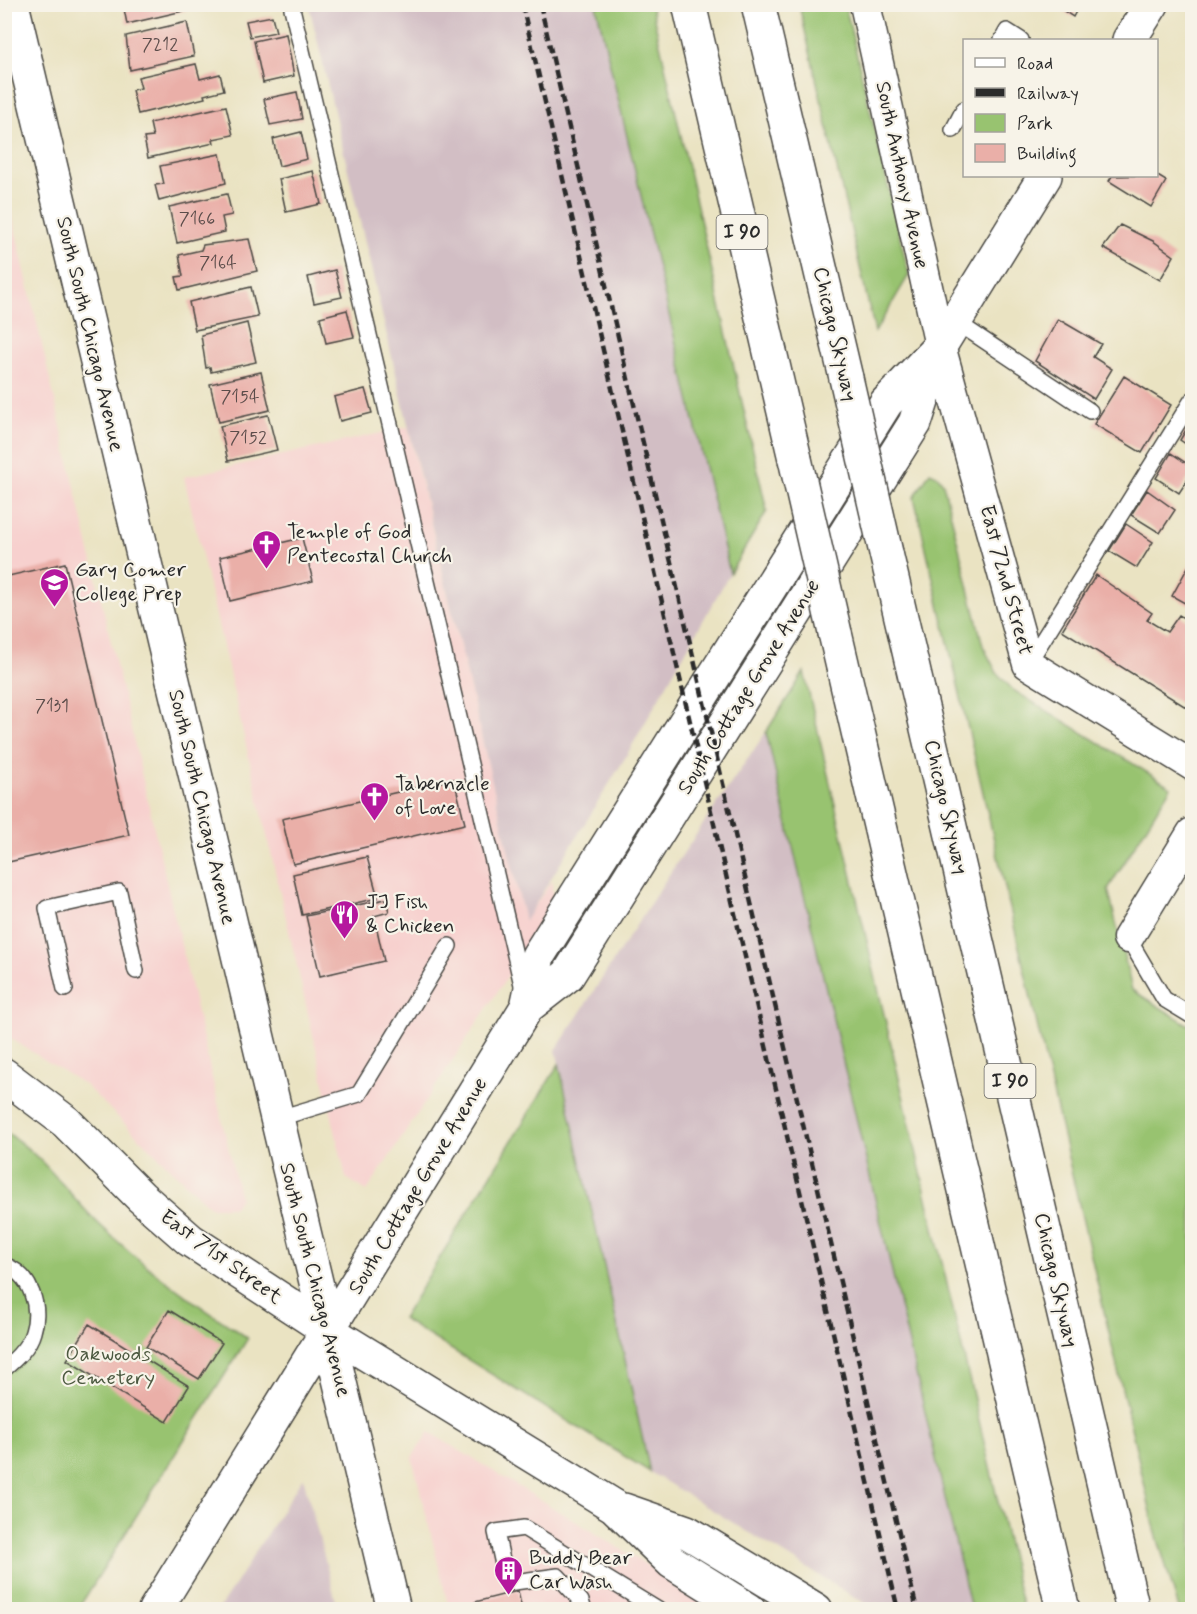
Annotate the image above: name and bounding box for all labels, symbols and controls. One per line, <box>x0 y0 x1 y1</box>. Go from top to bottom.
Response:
house number: 7212 <box>142 33 178 57</box>
legend <box>963 39 1158 177</box>
text: Road <box>1017 52 1053 76</box>
street label: South Anthony Avenue <box>868 79 936 271</box>
text: Railway <box>1017 82 1079 106</box>
text: Park <box>1017 112 1053 136</box>
text: Building <box>1017 142 1077 168</box>
house number: 7166 <box>179 207 215 231</box>
street label: South South Chicago Avenue <box>49 214 131 454</box>
road number: I 90 <box>716 215 768 249</box>
house number: 7164 <box>199 251 237 275</box>
street label: Chicago Skyway <box>806 264 864 404</box>
house number: 7154 <box>220 385 260 409</box>
house number: 7152 <box>229 426 267 450</box>
street label: East 72nd Street <box>972 502 1040 658</box>
place label: Temple of God Pentecostal Church <box>287 518 452 570</box>
church icon: Temple of God Pentecostal Church <box>250 528 282 570</box>
place label: Gary Comer College Prep <box>75 556 186 608</box>
school or university icon: Gary Comer College Prep <box>38 566 70 608</box>
street label: South Cottage Grove Avenue <box>671 574 827 800</box>
street label: South South Chicago Avenue <box>161 687 243 927</box>
house number: 7131 <box>35 694 69 718</box>
street label: Chicago Skyway <box>917 737 975 877</box>
place label: Tabernacle of Love <box>395 770 490 822</box>
church icon: Tabernacle of Love <box>358 780 390 822</box>
place label: JJ Fish & Chicken <box>366 888 455 940</box>
restaurant icon: JJ Fish & Chicken <box>329 898 361 940</box>
road number: I 90 <box>984 1064 1036 1098</box>
street label: South Cottage Grove Avenue <box>342 1072 494 1300</box>
street label: South South Chicago Avenue <box>272 1160 358 1400</box>
street label: East 71st Street <box>154 1203 288 1311</box>
street label: Chicago Skyway <box>1027 1210 1085 1350</box>
park label: Oakwoods Cemetery <box>61 1340 155 1392</box>
place label: Buddy Bear Car Wash <box>529 1544 632 1596</box>
building icon: Buddy Bear Car Wash <box>492 1554 524 1596</box>

